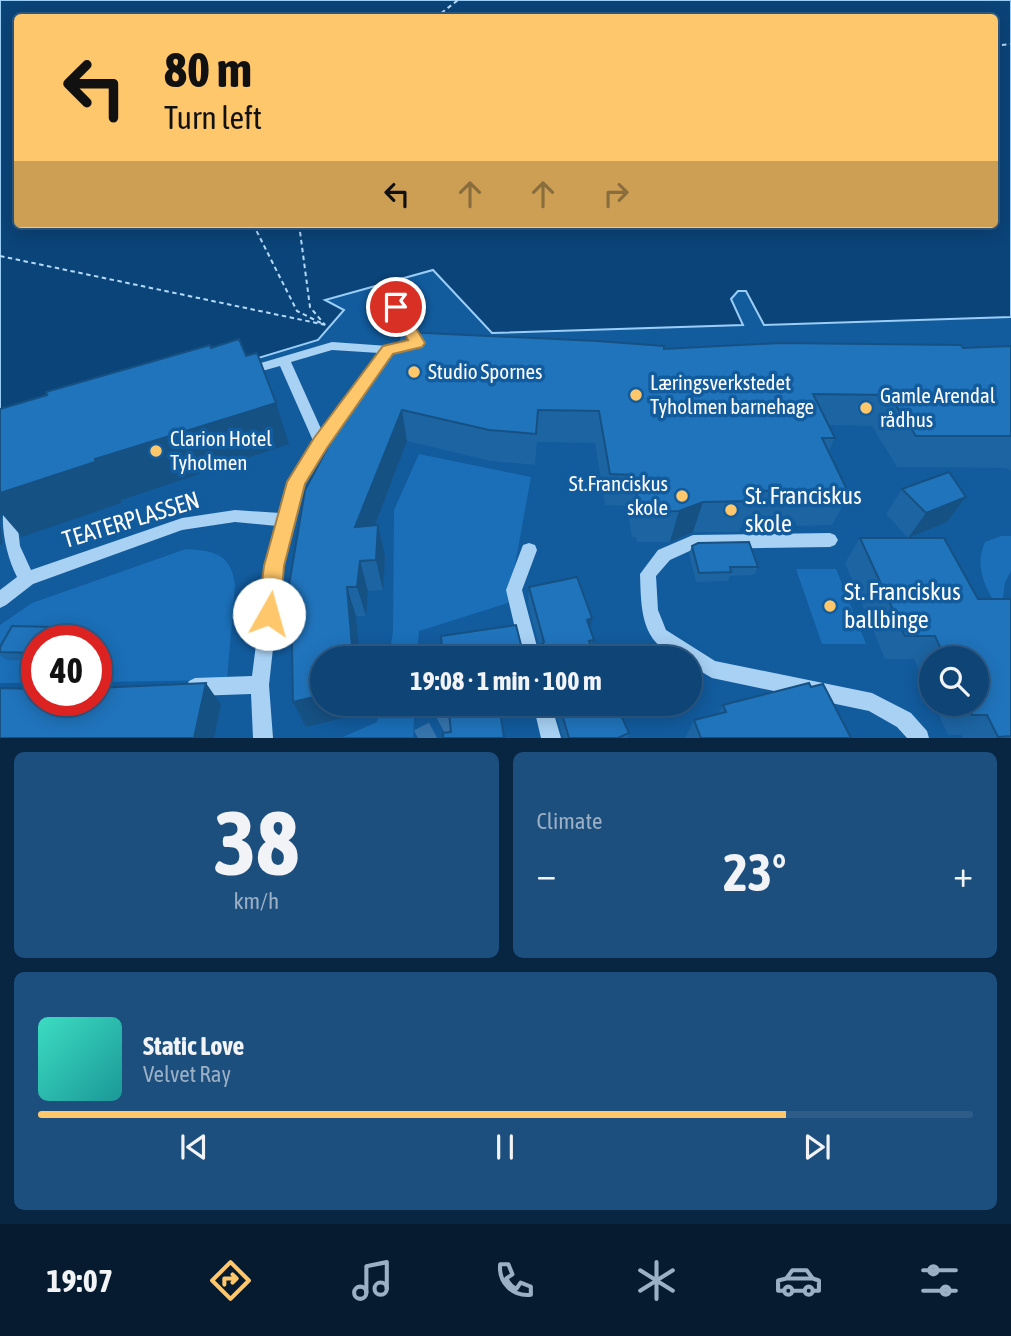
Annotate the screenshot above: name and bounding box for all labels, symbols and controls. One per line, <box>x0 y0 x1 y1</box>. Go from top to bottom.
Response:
text: 80 m <box>164 41 252 97</box>
icon: left <box>49 42 140 133</box>
text: Turn left <box>164 99 262 136</box>
icon: left <box>378 175 416 213</box>
icon: ahead <box>451 175 489 213</box>
icon: ahead <box>524 175 562 213</box>
icon: right <box>597 175 635 213</box>
pin <box>366 277 426 337</box>
icon: arrive <box>377 288 415 326</box>
place label: Studio Spornes <box>428 359 543 383</box>
marker: Studio Spornes <box>406 364 422 380</box>
place label: Læringsverkstedet Tyholmen barnehage <box>650 370 814 418</box>
place label: Gamle Arendal rådhus <box>880 383 996 431</box>
marker: Læringsverkstedet Tyholmen barnehage <box>628 387 644 403</box>
marker: Gamle Arendal rådhus <box>858 400 874 416</box>
place label: Clarion Hotel Tyholmen <box>170 426 272 474</box>
marker: Clarion Hotel Tyholmen <box>148 443 164 459</box>
place label: St.Franciskus skole <box>569 471 668 519</box>
place label: St. Franciskus skole <box>745 482 862 537</box>
street label: TEATERPLASSEN <box>59 486 203 553</box>
marker: St.Franciskus skole <box>674 488 690 504</box>
marker: St. Franciskus skole <box>723 502 739 518</box>
position arrow <box>232 577 306 651</box>
place label: St. Franciskus ballbinge <box>844 578 961 633</box>
marker: St. Franciskus ballbinge <box>822 598 838 614</box>
speed limit sign: 40 <box>21 625 112 716</box>
map controls <box>919 646 989 716</box>
button: search <box>919 646 989 716</box>
text: 19:08 · 1 min · 100 m <box>410 666 602 696</box>
text: 38 <box>213 790 299 894</box>
text: Climate <box>537 808 602 834</box>
text: 23° <box>723 842 786 902</box>
text: − <box>537 852 556 895</box>
text: + <box>953 852 973 895</box>
text: km/h <box>233 888 279 914</box>
text: Static Love <box>143 1031 244 1061</box>
text: Velvet Ray <box>143 1061 231 1087</box>
icon: previous <box>175 1128 213 1166</box>
icon: pause <box>486 1128 524 1166</box>
icon: next <box>798 1128 836 1166</box>
icon: directions <box>206 1256 255 1305</box>
icon: music <box>348 1256 397 1305</box>
icon: phone <box>490 1256 539 1305</box>
icon: climate <box>632 1256 681 1305</box>
icon: car <box>774 1256 823 1305</box>
icon: filters <box>915 1256 964 1305</box>
text: 19:07 <box>46 1262 113 1299</box>

